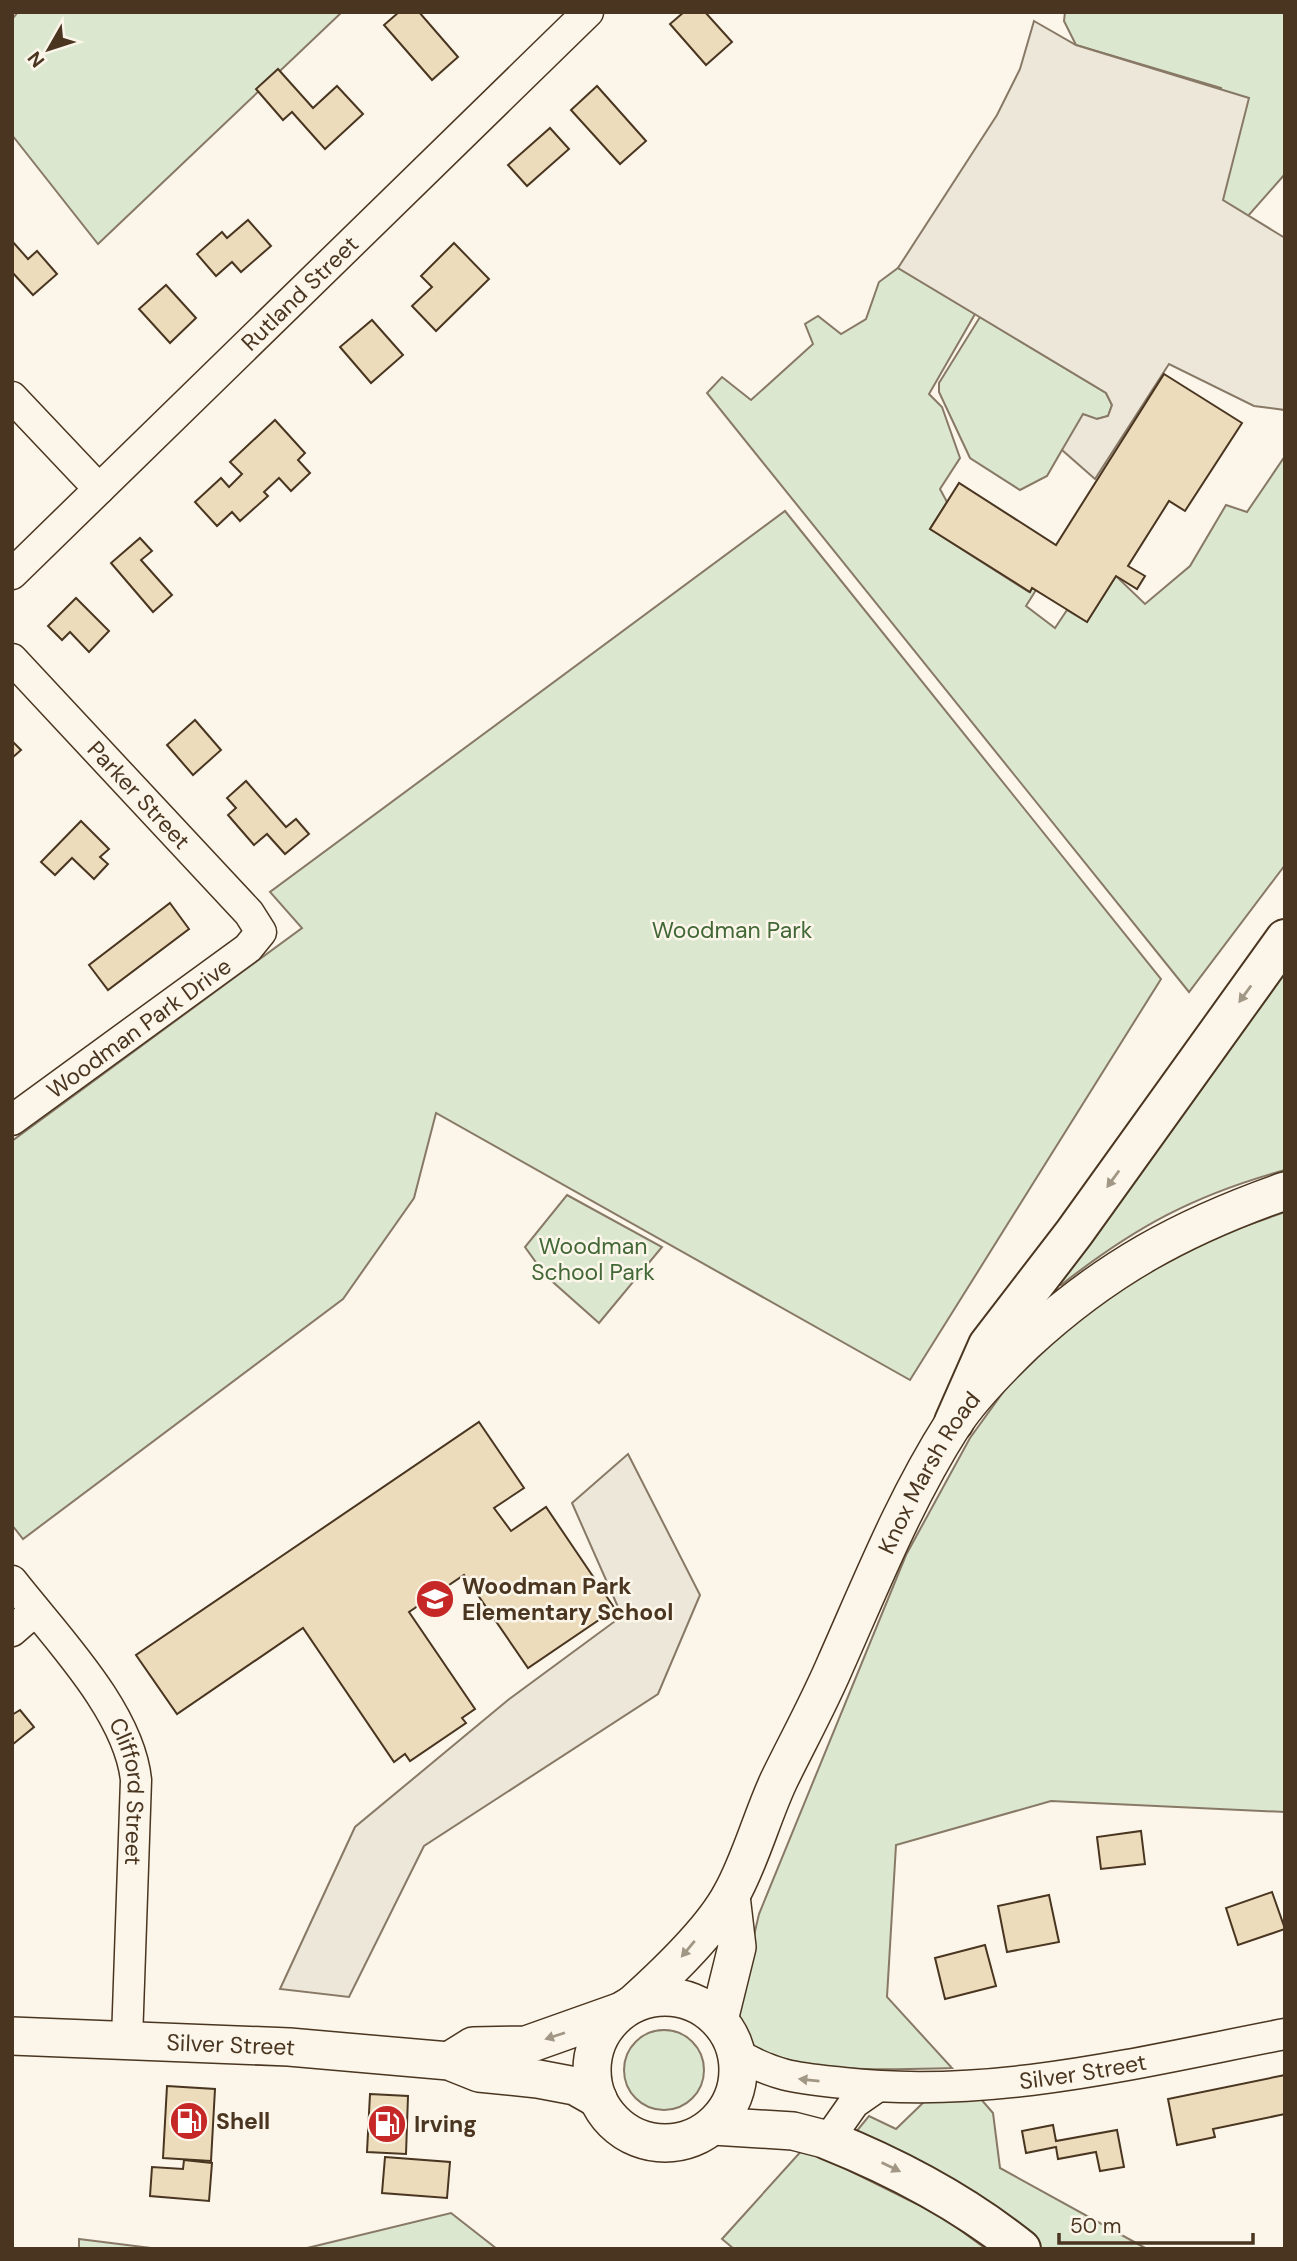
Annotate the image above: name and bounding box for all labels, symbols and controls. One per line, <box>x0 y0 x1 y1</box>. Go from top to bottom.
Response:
north arrow <box>14 14 84 84</box>
text: N <box>22 46 50 73</box>
street label: Rutland Street <box>235 229 365 357</box>
street label: Parker Street <box>81 734 197 856</box>
park label: Woodman Park <box>652 915 813 945</box>
street label: Woodman Park Drive <box>41 951 237 1105</box>
one-way arrow <box>1238 985 1252 1003</box>
one-way arrow <box>1106 1170 1120 1188</box>
park label: Woodman School Park <box>531 1231 655 1287</box>
street label: Knox Marsh Road <box>871 1385 987 1559</box>
place label: Woodman Park Elementary School <box>462 1571 674 1627</box>
school or university icon: Woodman Park Elementary School <box>414 1578 456 1620</box>
street label: Clifford Street <box>102 1713 151 1866</box>
one-way arrow <box>680 1940 696 1958</box>
street label: Silver Street <box>166 2027 296 2062</box>
one-way arrow <box>544 2031 565 2041</box>
street label: Silver Street <box>1018 2047 1149 2096</box>
one-way arrow <box>798 2074 820 2085</box>
fuel station icon: Shell <box>168 2100 210 2142</box>
fuel station icon: Irving <box>366 2103 408 2145</box>
place label: Shell <box>216 2106 270 2136</box>
place label: Irving <box>414 2109 477 2139</box>
one-way arrow <box>881 2161 901 2172</box>
scale bar <box>1059 2202 1253 2246</box>
text: 50 m <box>1070 2212 1121 2240</box>

